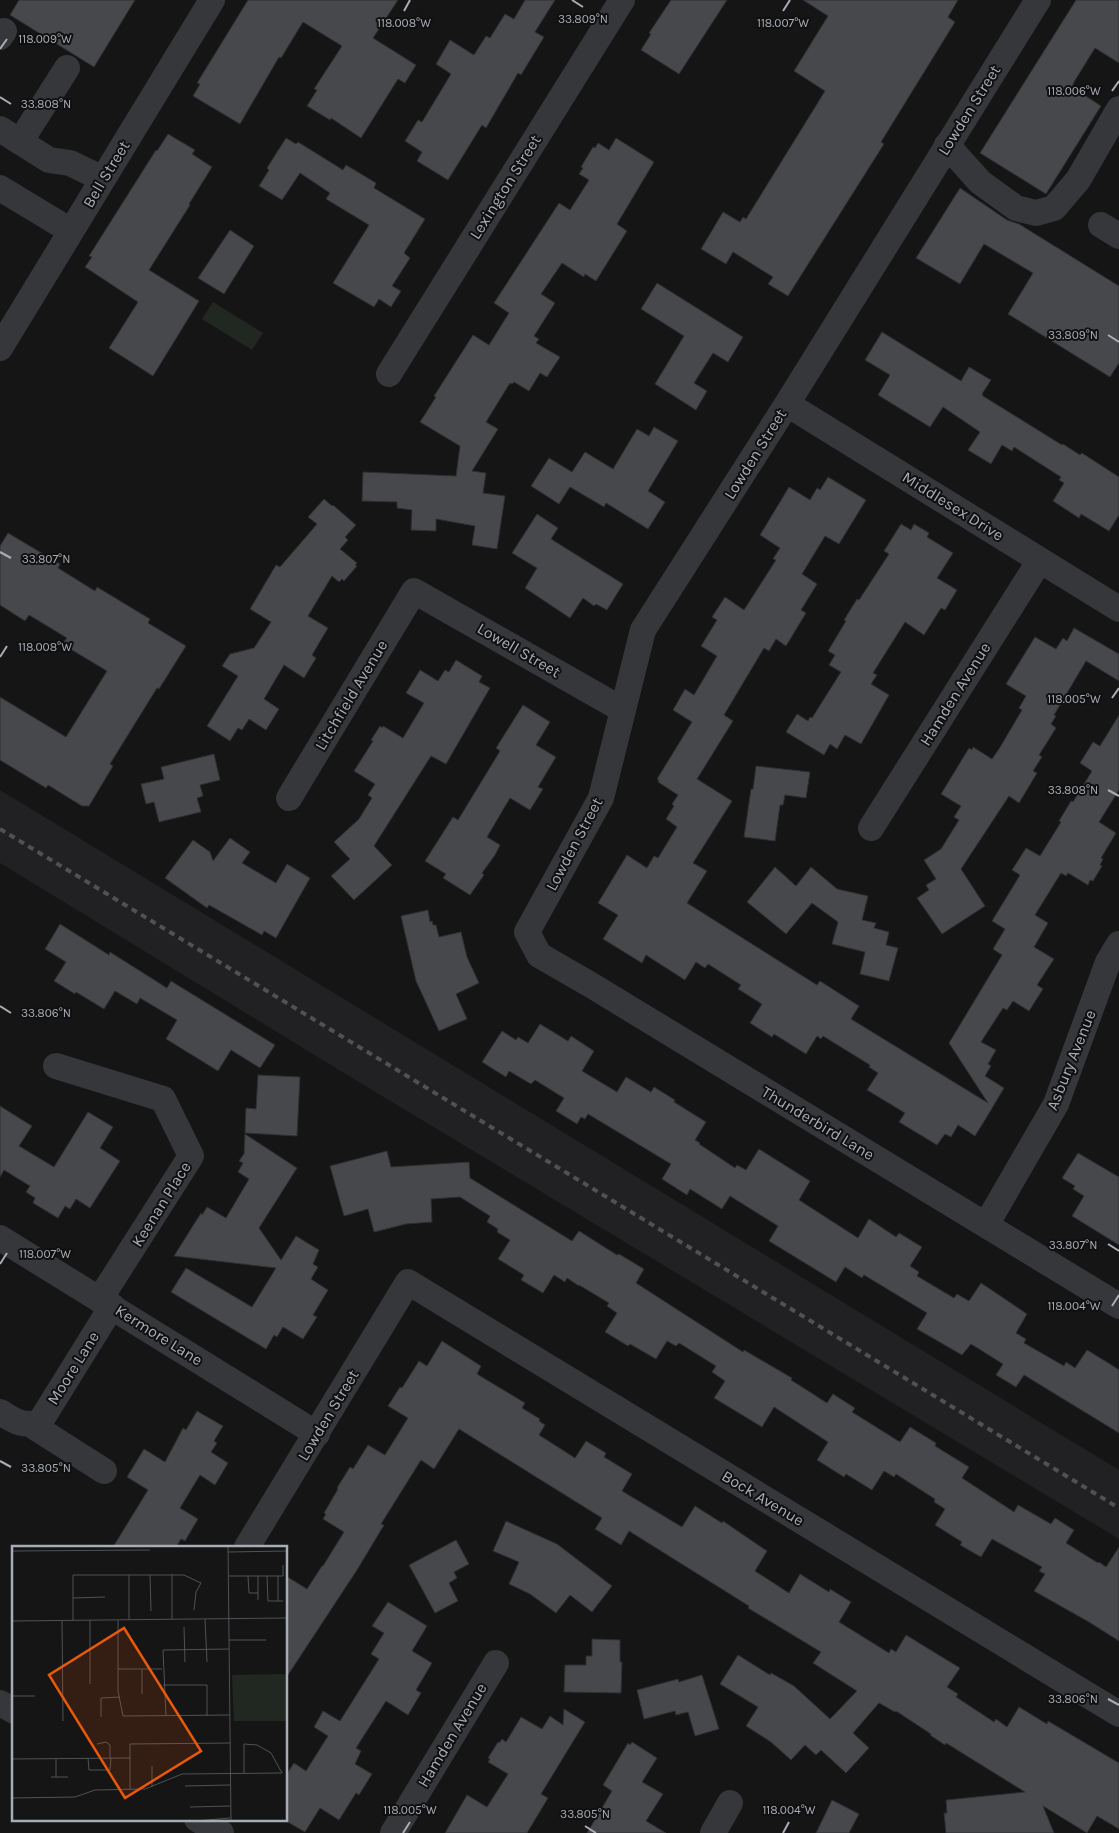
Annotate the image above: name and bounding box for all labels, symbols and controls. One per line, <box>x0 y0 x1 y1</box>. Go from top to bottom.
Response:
text: 33.809°N <box>558 12 608 26</box>
text: 118.008°W <box>377 16 431 30</box>
text: 118.007°W <box>757 16 809 30</box>
text: 118.009°W <box>18 32 72 46</box>
street label: Lowden Street <box>934 61 1004 159</box>
text: 118.006°W <box>1047 84 1101 98</box>
text: 33.808°N <box>21 97 71 111</box>
street label: Lexington Street <box>465 131 545 243</box>
street label: Bell Street <box>79 137 133 211</box>
text: 33.809°N <box>1048 328 1098 342</box>
street label: Lowden Street <box>720 405 790 503</box>
street label: Middlesex Drive <box>899 467 1007 545</box>
text: 33.807°N <box>22 552 70 566</box>
street label: Lowell Street <box>474 619 564 681</box>
street label: Litchfield Avenue <box>311 637 391 753</box>
street label: Hamden Avenue <box>916 639 994 749</box>
text: 118.008°W <box>18 640 72 654</box>
text: 118.005°W <box>1047 692 1101 706</box>
text: 33.808°N <box>1048 783 1098 797</box>
street label: Lowden Street <box>541 794 607 894</box>
text: 33.806°N <box>21 1006 71 1020</box>
street label: Asbury Avenue <box>1042 1007 1100 1113</box>
street label: Thunderbird Lane <box>758 1082 878 1164</box>
street label: Keenan Place <box>127 1158 195 1250</box>
text: 33.807°N <box>1049 1238 1097 1252</box>
text: 118.007°W <box>19 1247 71 1261</box>
text: 118.004°W <box>1047 1299 1101 1313</box>
street label: Kermore Lane <box>112 1301 206 1369</box>
street label: Moore Lane <box>43 1328 103 1408</box>
street label: Lowden Street <box>293 1366 363 1464</box>
text: 33.805°N <box>21 1461 71 1475</box>
street label: Bock Avenue <box>718 1466 808 1530</box>
inset map <box>12 1546 288 1820</box>
street label: Hamden Avenue <box>413 1679 491 1791</box>
text: 33.806°N <box>1048 1692 1098 1706</box>
text: 118.005°W <box>383 1803 437 1817</box>
text: 118.004°W <box>762 1803 816 1817</box>
text: 33.805°N <box>560 1807 610 1821</box>

